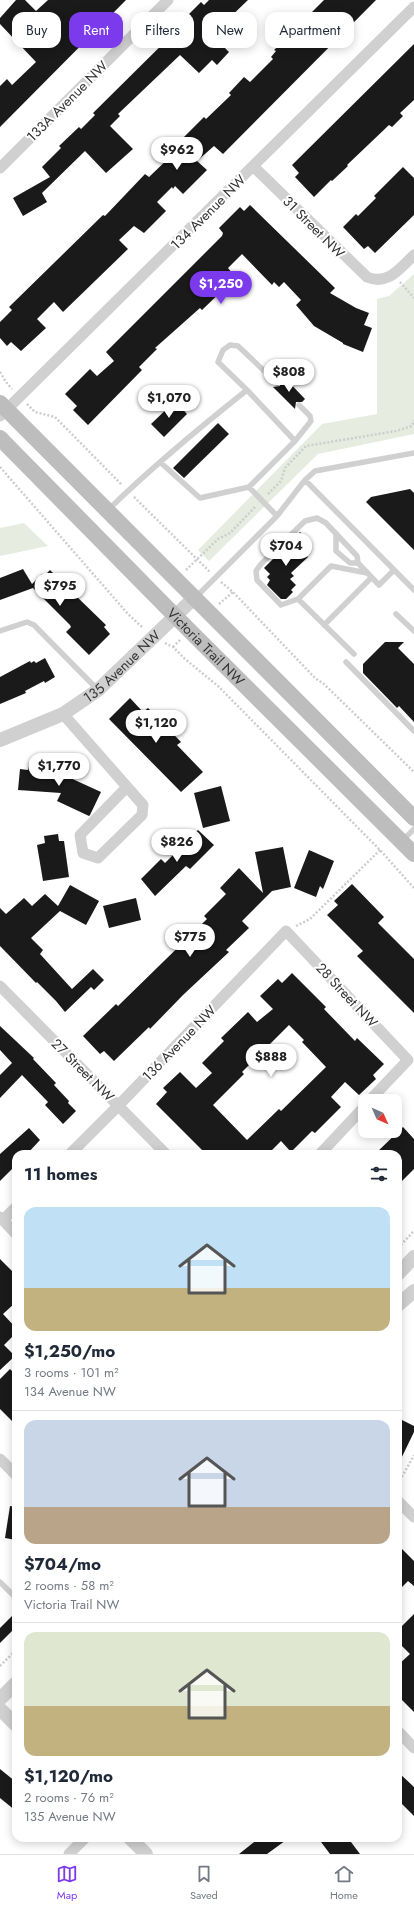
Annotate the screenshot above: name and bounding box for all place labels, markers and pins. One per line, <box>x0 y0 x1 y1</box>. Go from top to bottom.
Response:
pin: $962 <box>153 137 201 171</box>
pin: $1,250 <box>188 271 254 305</box>
pin: $808 <box>265 359 313 393</box>
pin: $1,070 <box>136 385 202 419</box>
pin: $704 <box>262 533 310 567</box>
pin: $795 <box>36 573 84 607</box>
pin: $1,120 <box>123 710 189 744</box>
pin: $1,770 <box>26 753 92 787</box>
pin: $826 <box>153 829 201 863</box>
pin: $775 <box>166 924 214 958</box>
pin: $888 <box>247 1044 295 1078</box>

